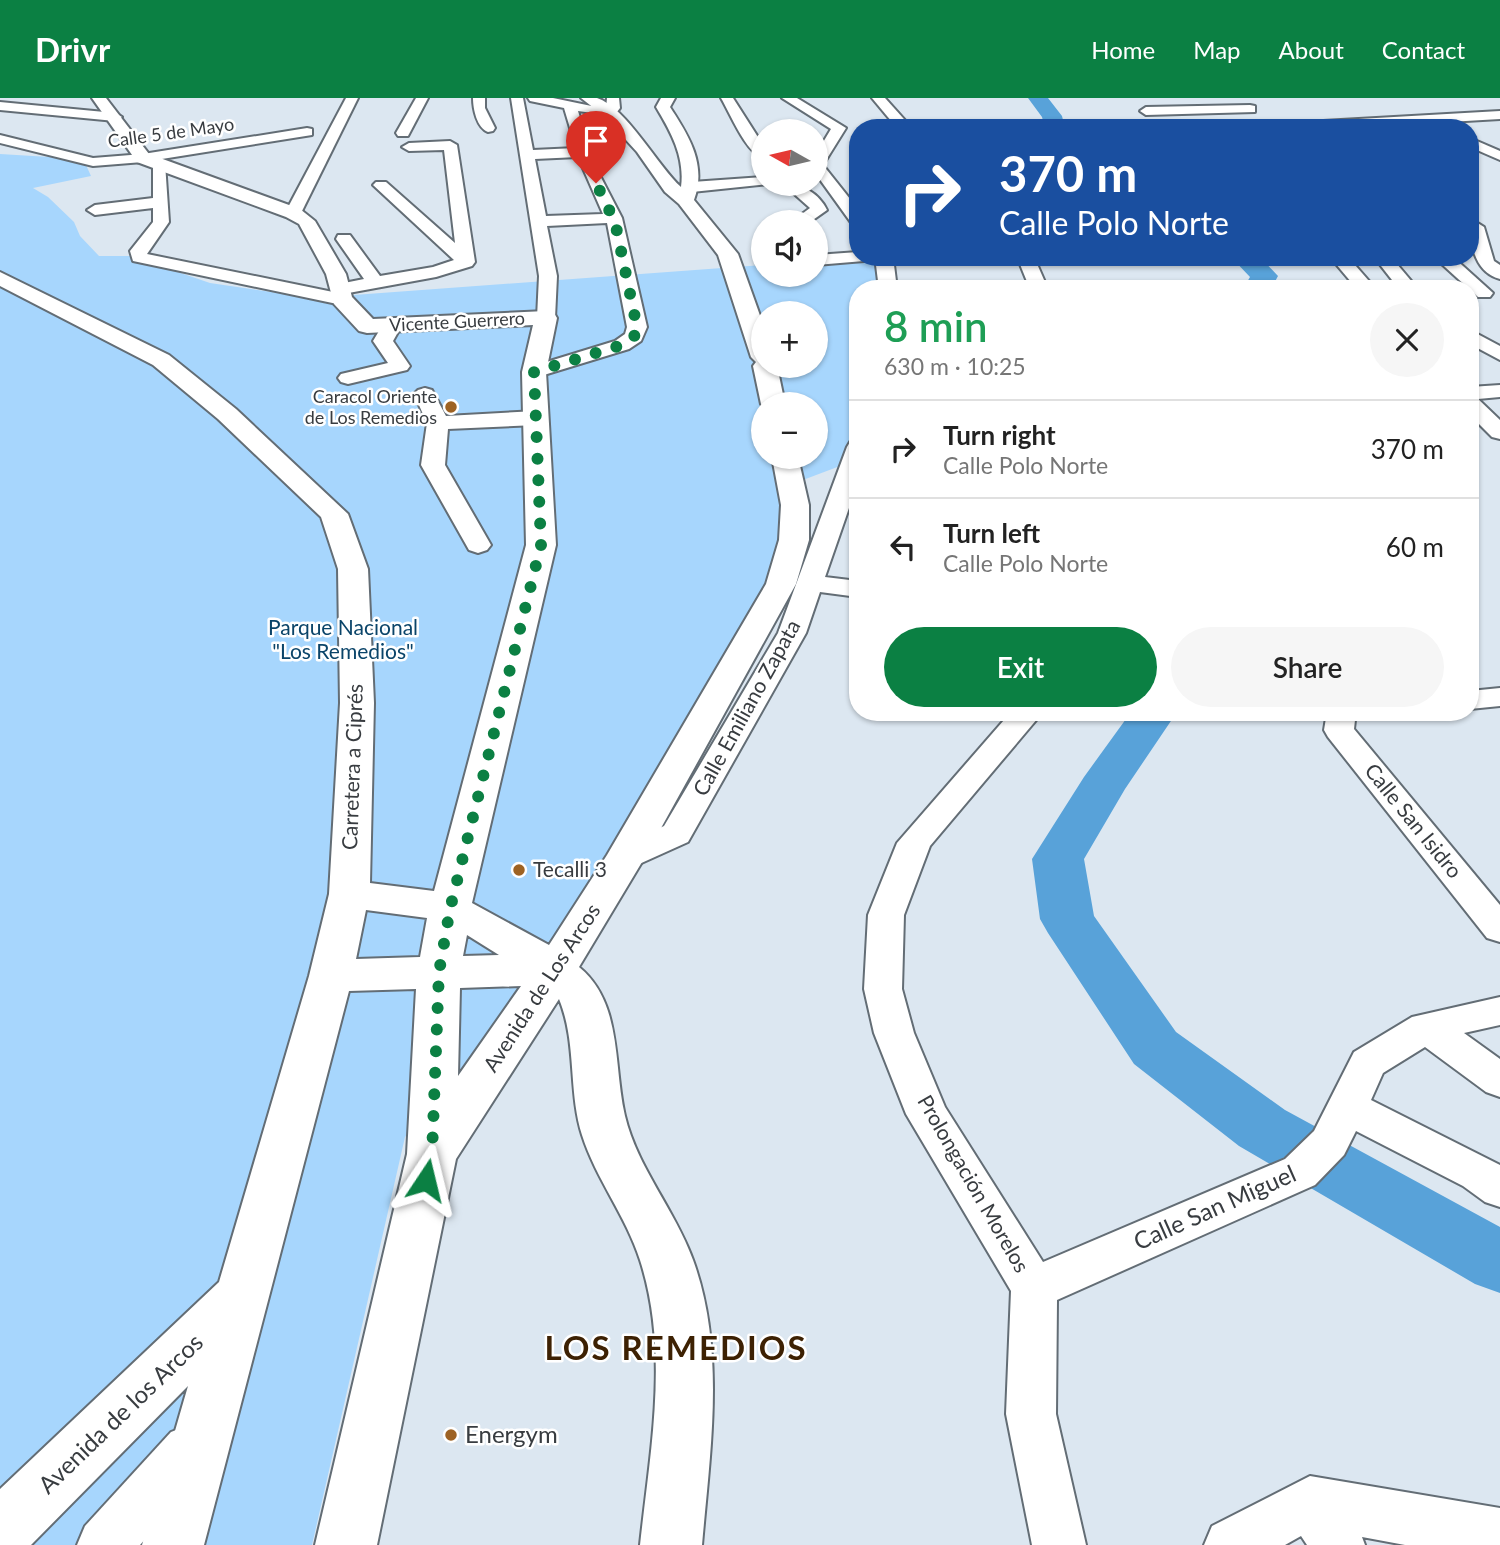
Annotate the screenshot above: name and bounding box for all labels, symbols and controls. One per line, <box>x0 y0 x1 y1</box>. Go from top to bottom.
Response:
text: Drivr <box>35 29 110 69</box>
text: Home <box>1091 35 1155 64</box>
text: Map <box>1193 35 1241 64</box>
text: About <box>1279 35 1344 64</box>
text: Contact <box>1382 35 1465 64</box>
pin <box>566 111 626 183</box>
street label: Calle 5 de Mayo <box>106 112 235 152</box>
north arrow <box>751 119 828 196</box>
map controls <box>751 119 828 469</box>
icon: arrive <box>577 122 615 160</box>
text: 370 m <box>999 144 1137 202</box>
icon: right <box>884 147 975 238</box>
text: Calle Polo Norte <box>999 203 1229 242</box>
button: sound <box>751 210 828 287</box>
button: + <box>751 301 828 378</box>
text: 8 min <box>884 301 988 351</box>
button: close <box>1370 303 1444 377</box>
street label: Vicente Guerrero <box>388 306 525 336</box>
text: 630 m · 10:25 <box>884 352 1026 380</box>
place label: Caracol Oriente de Los Remedios <box>305 385 437 428</box>
button: − <box>751 392 828 469</box>
marker: Caracol Oriente de Los Remedios <box>443 399 459 415</box>
text: Turn right <box>943 419 1056 451</box>
icon: right <box>884 430 922 468</box>
text: 370 m <box>1371 433 1444 465</box>
text: Calle Polo Norte <box>943 451 1108 479</box>
text: Turn left <box>943 517 1040 549</box>
icon: left <box>884 528 922 566</box>
text: 60 m <box>1386 531 1444 563</box>
text: Calle Polo Norte <box>943 549 1108 577</box>
park label: Parque Nacional "Los Remedios" <box>268 614 418 663</box>
street label: Calle Emiliano Zapata <box>687 615 804 800</box>
button: Exit <box>884 627 1157 707</box>
button: Share <box>1171 627 1444 707</box>
street label: Carretera a Ciprés <box>336 683 367 850</box>
street label: Calle San Isidro <box>1360 758 1468 882</box>
place label: Tecalli 3 <box>533 856 607 881</box>
marker: Tecalli 3 <box>511 862 527 878</box>
street label: Avenida de Los Arcos <box>477 898 604 1076</box>
street label: Prolongación Morelos <box>913 1090 1035 1276</box>
position arrow <box>389 1143 463 1217</box>
street label: Calle San Miguel <box>1129 1158 1300 1255</box>
street label: Avenida de los Arcos <box>32 1327 208 1499</box>
district label: LOS REMEDIOS <box>544 1327 808 1367</box>
place label: Energym <box>465 1419 558 1448</box>
marker: Energym <box>443 1427 459 1443</box>

